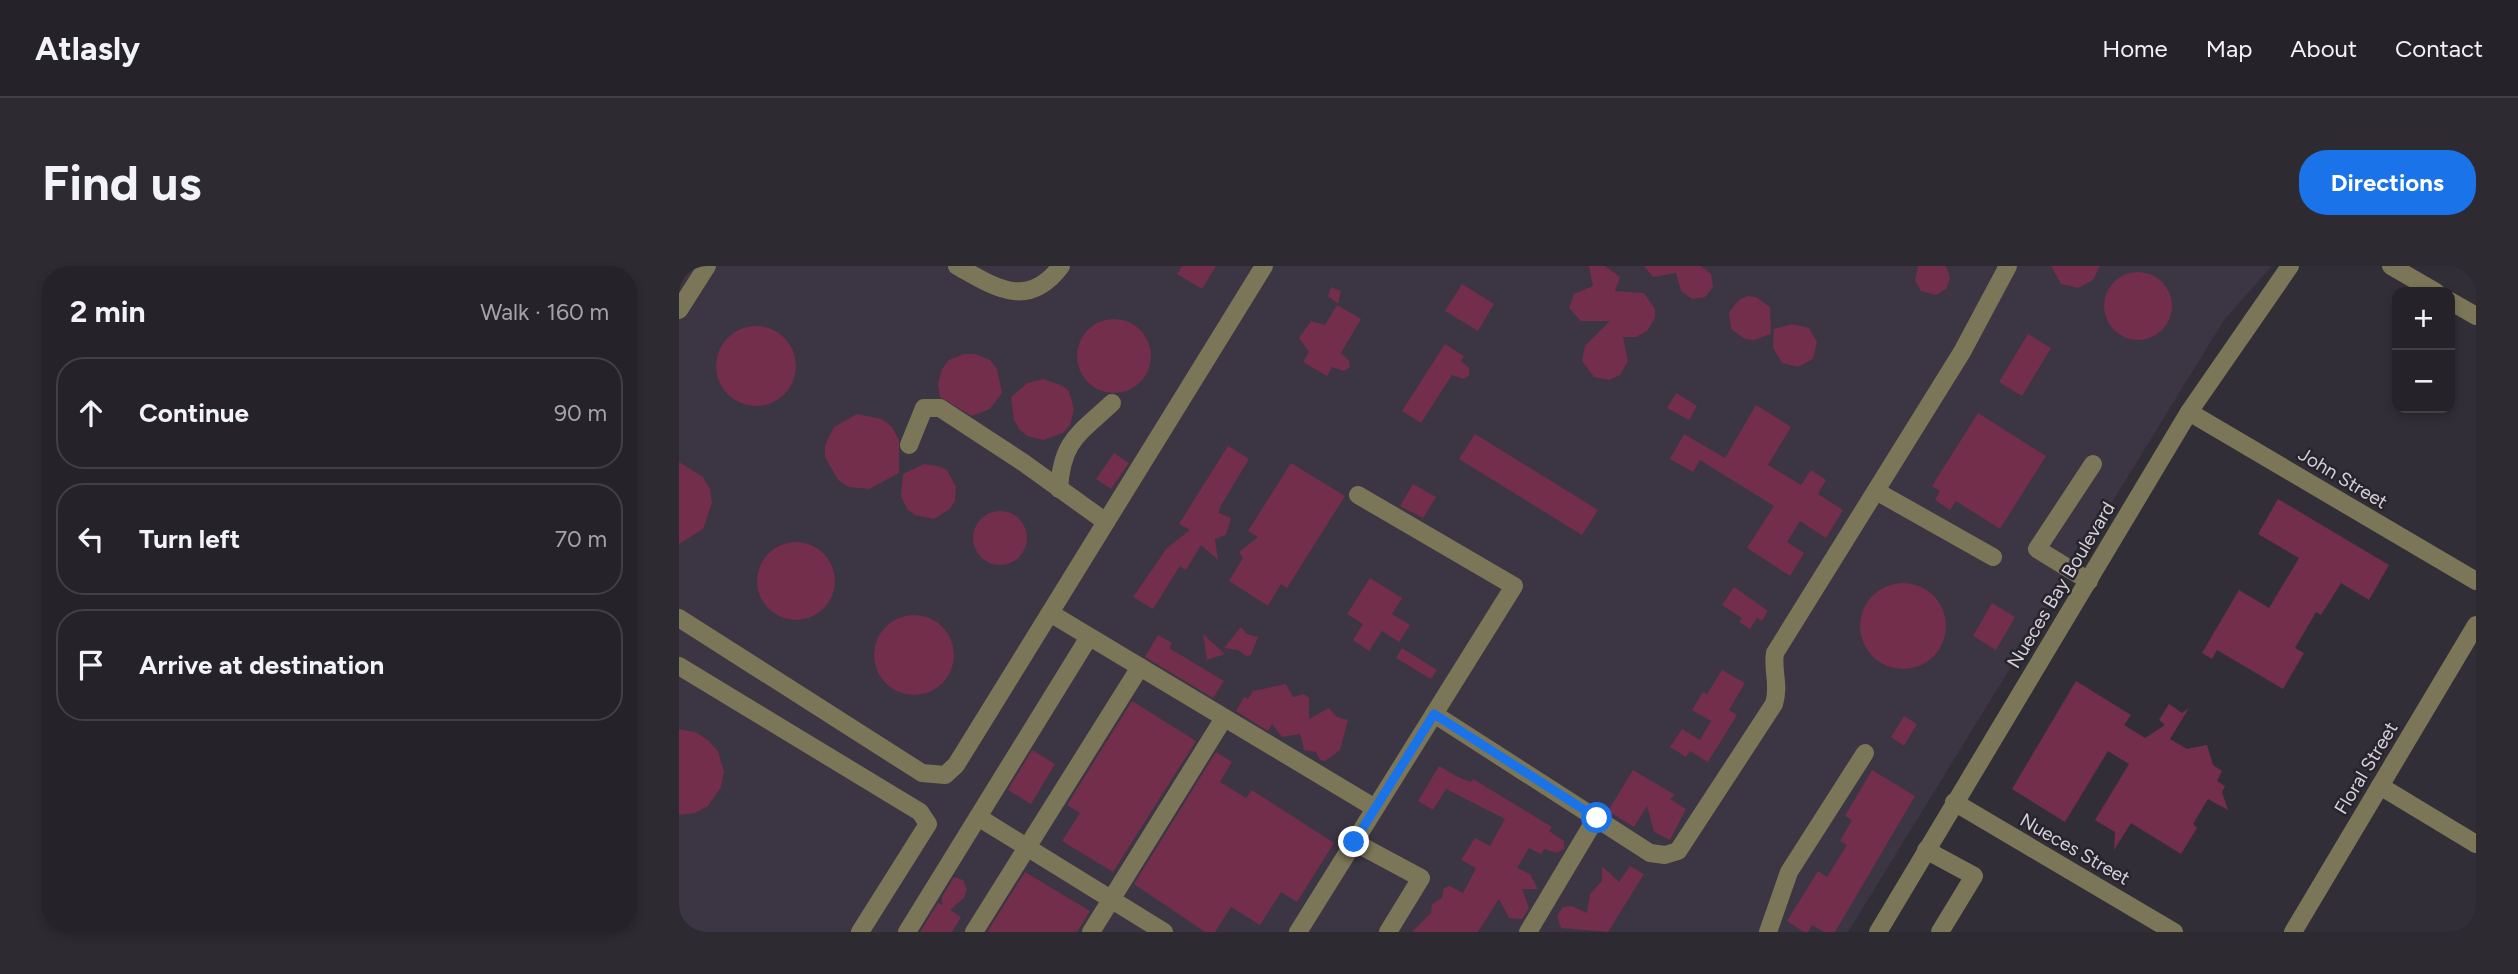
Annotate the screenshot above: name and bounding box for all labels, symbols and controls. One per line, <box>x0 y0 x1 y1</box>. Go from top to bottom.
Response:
text: Atlasly <box>35 29 140 68</box>
text: Home <box>2102 34 2168 63</box>
text: Map <box>2206 34 2252 63</box>
text: About <box>2290 34 2357 63</box>
text: Contact <box>2395 34 2483 63</box>
button: Directions <box>2299 150 2476 215</box>
text: Find us <box>42 153 201 212</box>
map controls <box>2392 287 2455 413</box>
button: + <box>2392 287 2455 350</box>
text: 2 min <box>70 293 146 330</box>
text: Walk · 160 m <box>480 298 609 326</box>
button: − <box>2392 350 2455 413</box>
icon: ahead <box>72 394 110 432</box>
text: Continue <box>139 397 249 429</box>
text: 90 m <box>554 399 607 427</box>
street label: John Street <box>2294 442 2392 514</box>
street label: Nueces Bay Boulevard <box>2002 498 2120 672</box>
icon: left <box>72 520 110 558</box>
text: Turn left <box>139 523 240 555</box>
text: 70 m <box>555 525 607 553</box>
icon: arrive <box>72 646 110 684</box>
text: Arrive at destination <box>139 649 384 681</box>
street label: Floral Street <box>2329 718 2403 818</box>
route start <box>1581 802 1612 833</box>
street label: Nueces Street <box>2016 808 2134 890</box>
route end <box>1338 826 1369 857</box>

